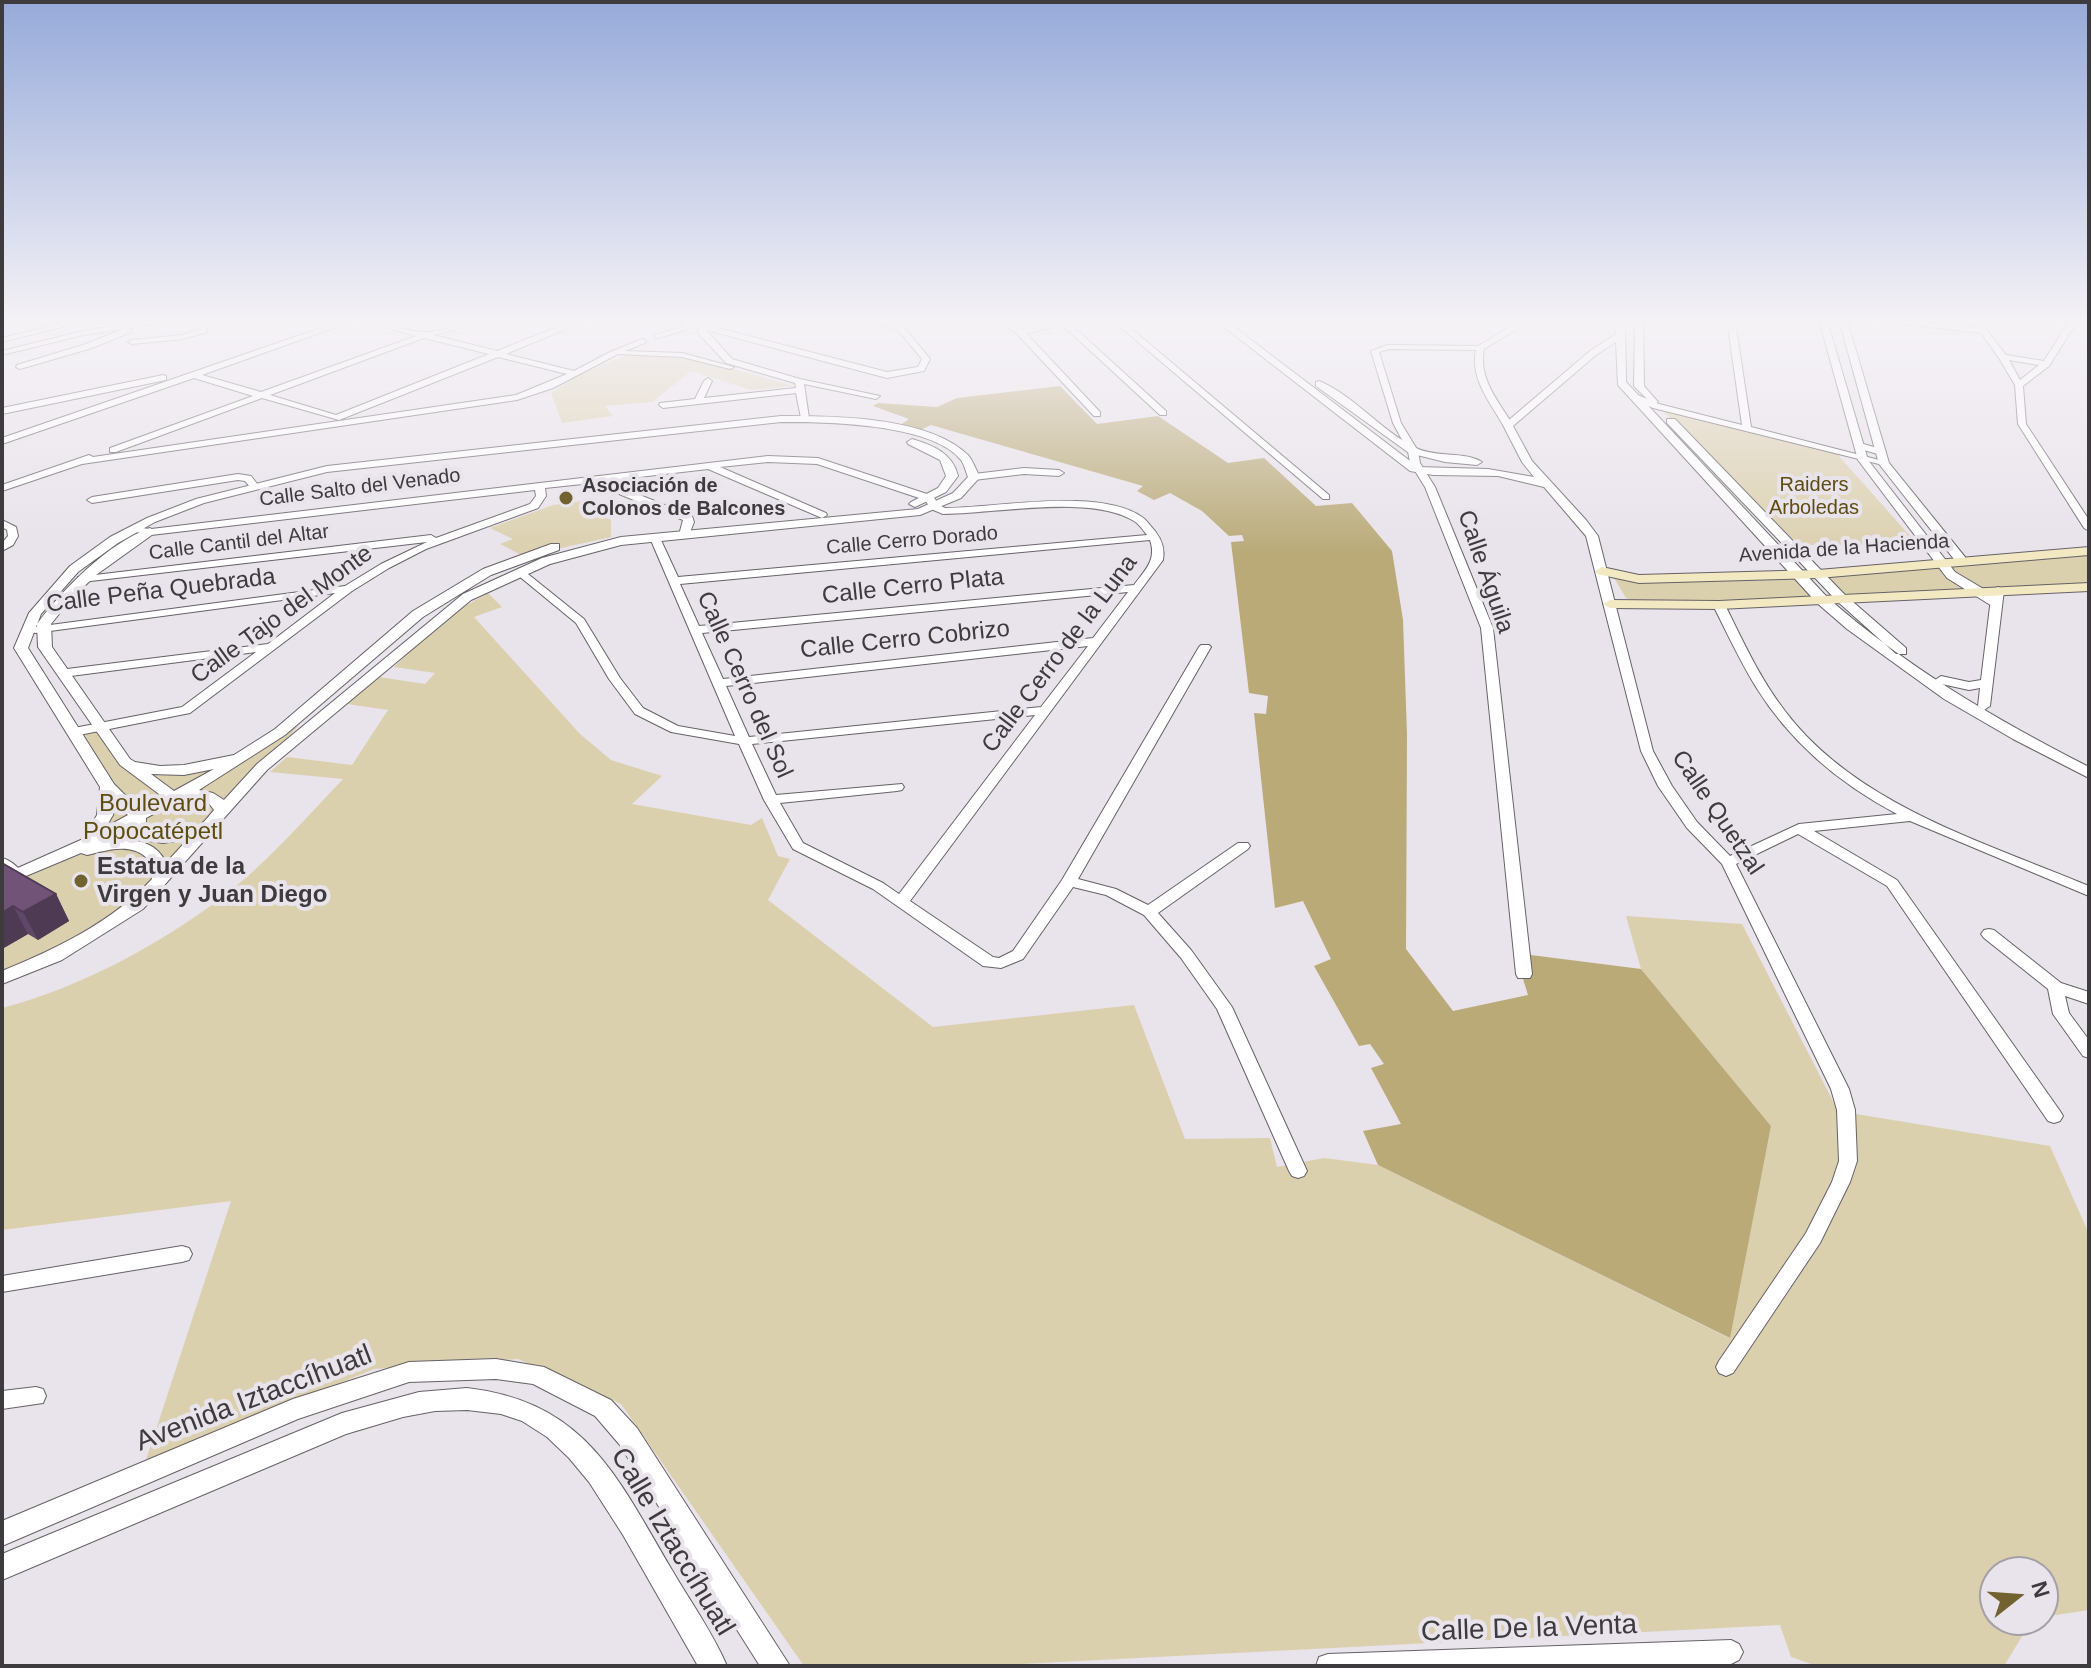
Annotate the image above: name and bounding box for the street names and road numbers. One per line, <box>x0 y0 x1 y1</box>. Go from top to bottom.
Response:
street label: Calle Salto del Venado <box>258 464 462 512</box>
street label: Calle Águila <box>1451 507 1519 637</box>
street label: Calle Cantil del Altar <box>148 520 330 566</box>
street label: Calle Cerro Dorado <box>825 522 999 560</box>
street label: Avenida de la Hacienda <box>1738 530 1950 568</box>
street label: Calle Tajo del Monte <box>186 539 378 691</box>
street label: Calle Cerro de la Luna <box>976 549 1144 759</box>
street label: Calle Peña Quebrada <box>45 563 277 619</box>
street label: Calle Cerro Plata <box>821 563 1005 611</box>
street label: Calle Cerro del Sol <box>690 587 798 783</box>
street label: Calle Cerro Cobrizo <box>799 615 1011 665</box>
street label: Calle Quetzal <box>1665 745 1769 881</box>
street label: Avenida Iztaccíhuatl <box>131 1339 377 1459</box>
street label: Calle Iztaccíhuatl <box>603 1442 741 1642</box>
street label: Calle De la Venta <box>1420 1608 1638 1650</box>

